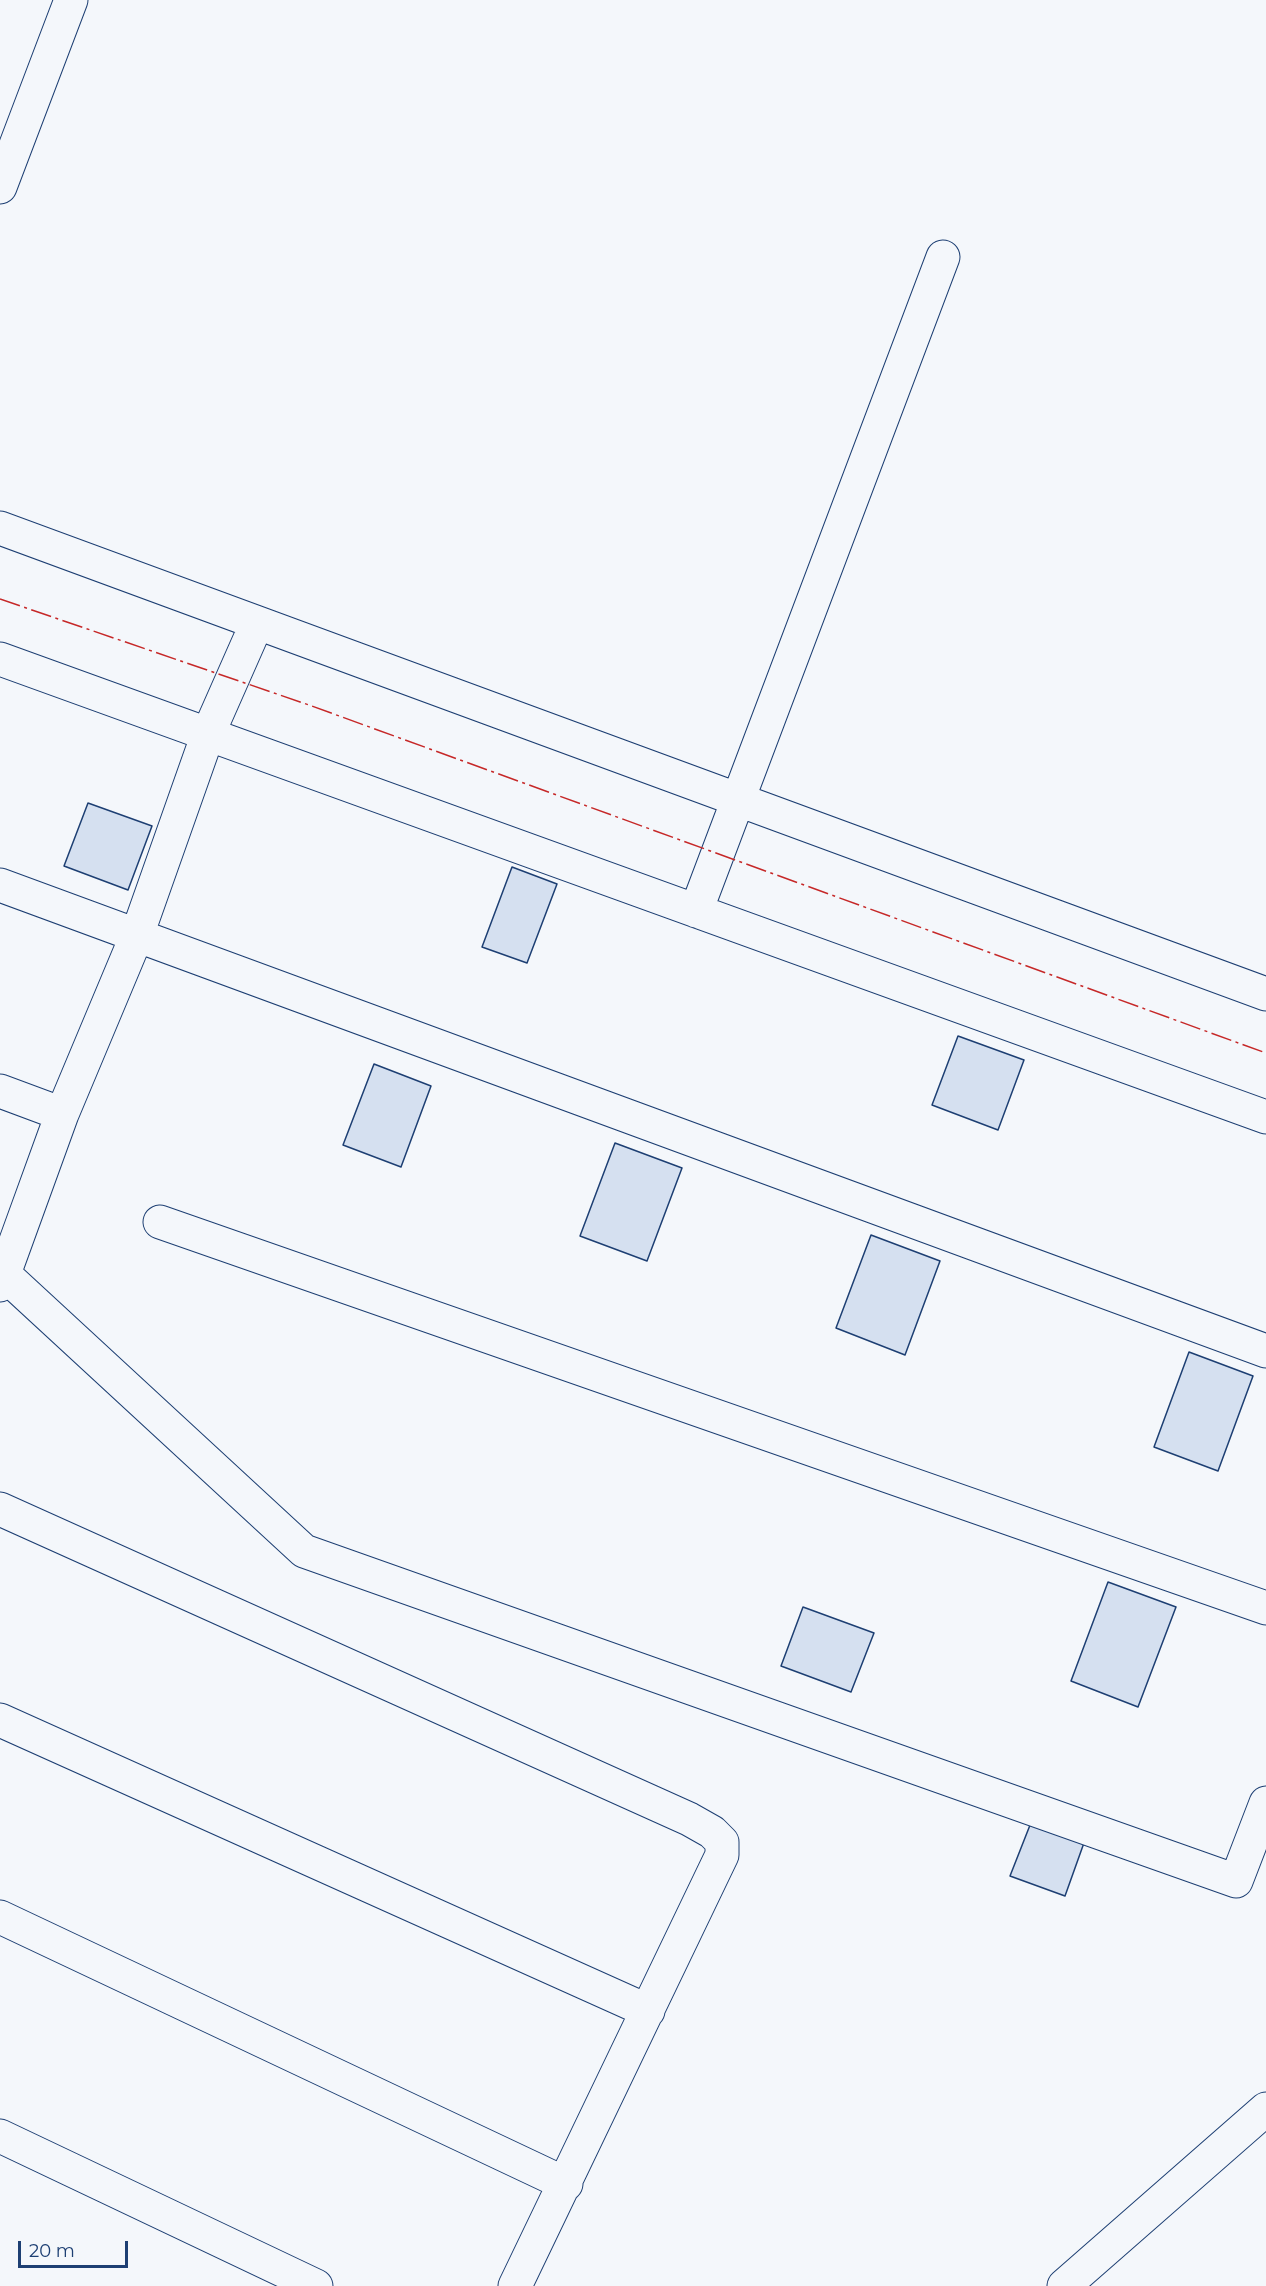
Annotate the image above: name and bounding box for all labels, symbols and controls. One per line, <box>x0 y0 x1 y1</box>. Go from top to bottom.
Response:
scale bar <box>21 2229 130 2267</box>
text: 20 m <box>29 2240 75 2262</box>

